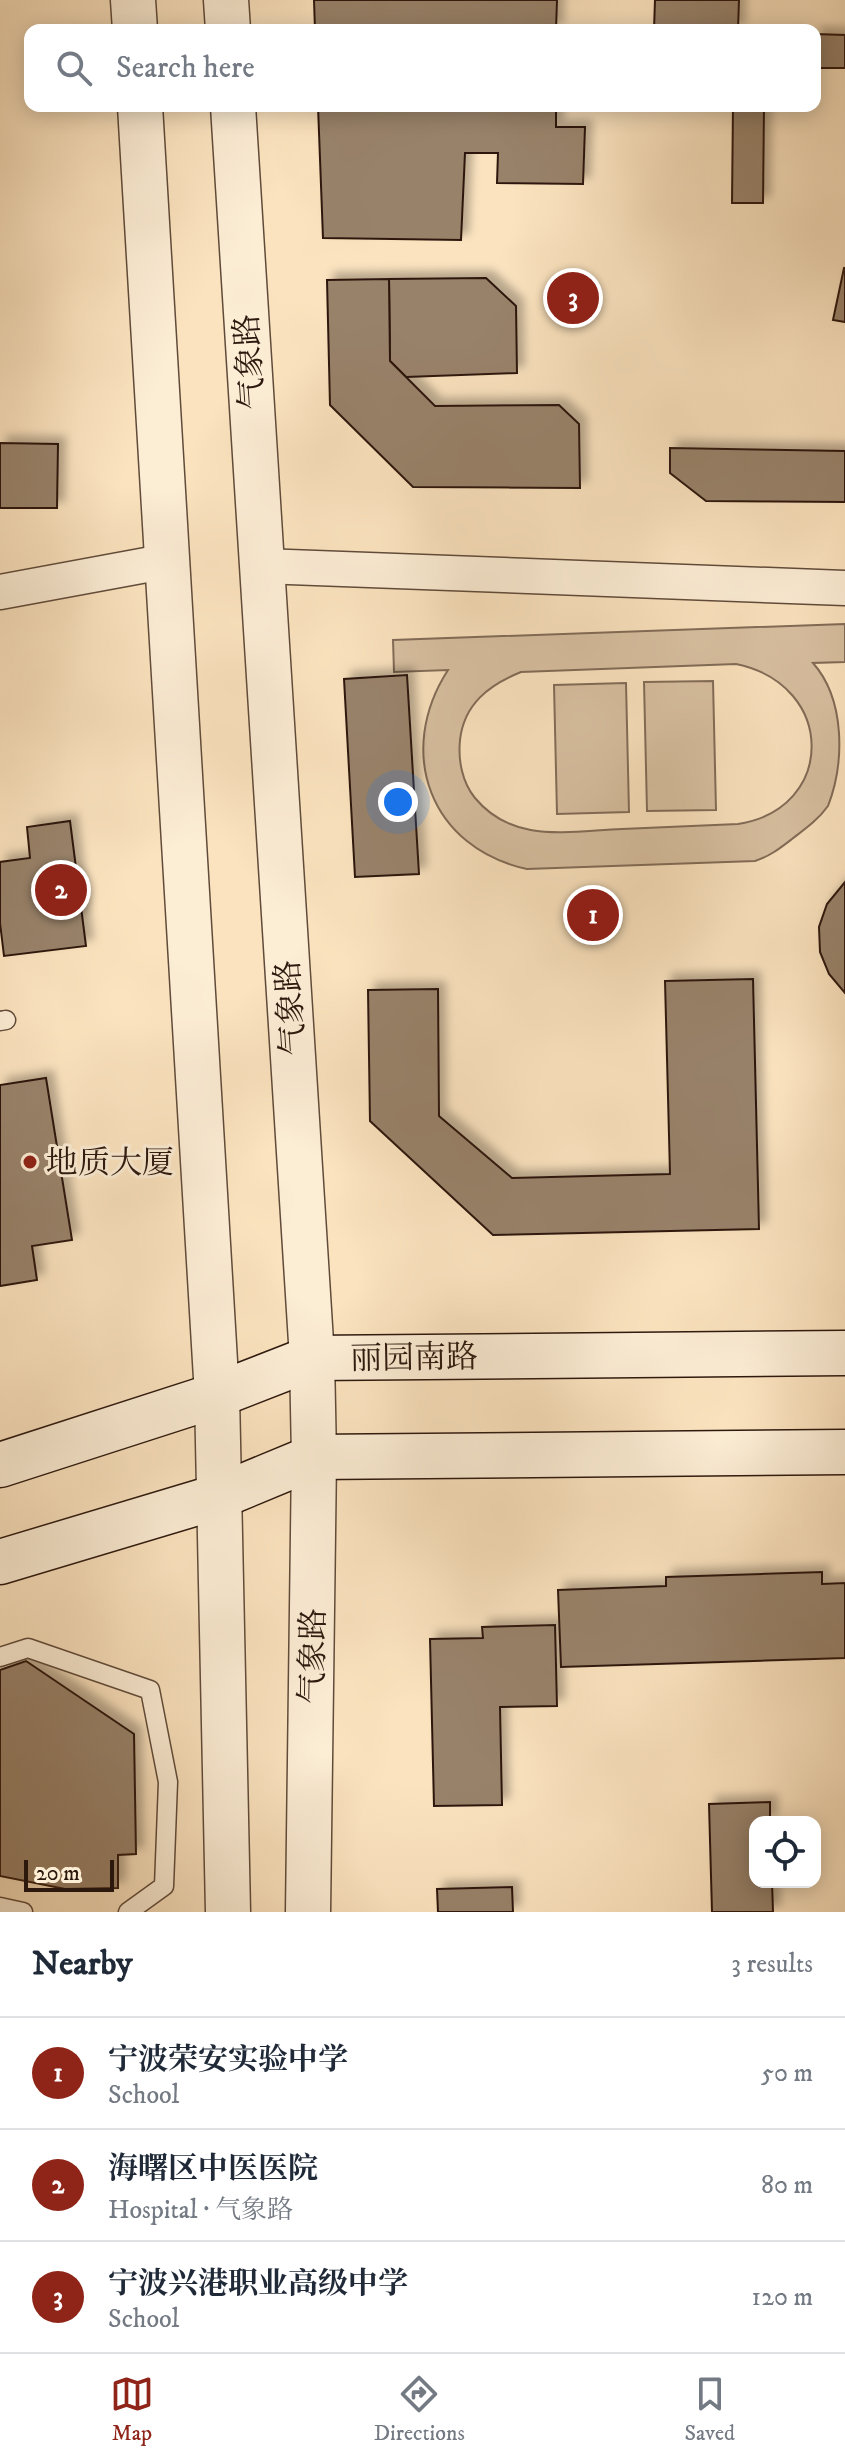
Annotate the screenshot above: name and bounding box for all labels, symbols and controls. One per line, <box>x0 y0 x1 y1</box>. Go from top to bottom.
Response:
search box <box>24 24 821 112</box>
icon: search <box>52 46 96 90</box>
text: Search here <box>116 50 255 87</box>
pin: 3 <box>547 268 599 328</box>
street label: 气象路 <box>228 313 274 411</box>
your location <box>378 782 418 822</box>
pin: 2 <box>35 860 87 920</box>
pin: 1 <box>567 885 619 945</box>
street label: 气象路 <box>269 959 315 1057</box>
place label: 地质大厦 <box>46 1144 174 1184</box>
marker: 地质大厦 <box>21 1153 39 1171</box>
street label: 丽园南路 <box>350 1338 478 1380</box>
street label: 气象路 <box>293 1608 335 1704</box>
map controls <box>749 1816 821 1888</box>
button: locate <box>749 1816 821 1888</box>
scale bar <box>24 1856 114 1892</box>
text: 20 m <box>36 1860 80 1887</box>
text: Nearby <box>32 1943 133 1985</box>
text: 3 results <box>731 1948 813 1981</box>
text: 宁波荣安实验中学 <box>108 2042 348 2079</box>
text: 1 <box>53 2057 63 2090</box>
text: 50 m <box>761 2057 813 2090</box>
text: School <box>108 2079 179 2112</box>
text: 海曙区中医医院 <box>108 2151 318 2188</box>
text: 2 <box>52 2169 64 2202</box>
text: 80 m <box>761 2169 813 2202</box>
text: Hospital · 气象路 <box>108 2194 293 2227</box>
text: 宁波兴港职业高级中学 <box>108 2266 408 2303</box>
text: 3 <box>53 2281 63 2314</box>
text: 120 m <box>752 2281 813 2314</box>
text: School <box>108 2303 179 2336</box>
tab: Map <box>110 2372 154 2447</box>
tab: Directions <box>374 2372 465 2447</box>
tab: Saved <box>685 2372 735 2447</box>

